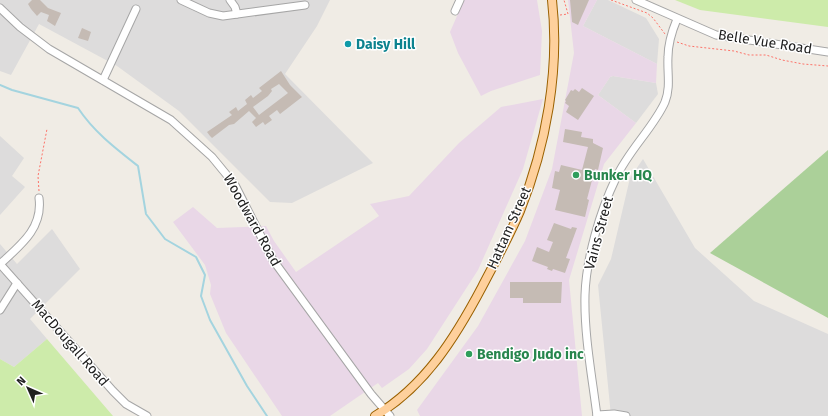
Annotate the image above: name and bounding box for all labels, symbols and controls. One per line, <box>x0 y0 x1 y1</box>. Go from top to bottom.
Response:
street label: Belle Vue Road <box>717 26 813 58</box>
place label: Daisy Hill <box>356 36 416 53</box>
marker: Daisy Hill <box>343 39 353 49</box>
place label: Bunker HQ <box>584 167 652 184</box>
marker: Bunker HQ <box>571 170 581 180</box>
street label: Woodward Road <box>220 171 284 269</box>
street label: Hattam Street <box>483 183 535 272</box>
street label: Vains Street <box>581 194 617 272</box>
street label: MacDougall Road <box>28 296 112 390</box>
place label: Bendigo Judo inc <box>477 346 584 363</box>
marker: Bendigo Judo inc <box>464 349 474 359</box>
north arrow <box>8 368 48 408</box>
text: N <box>14 374 28 388</box>

